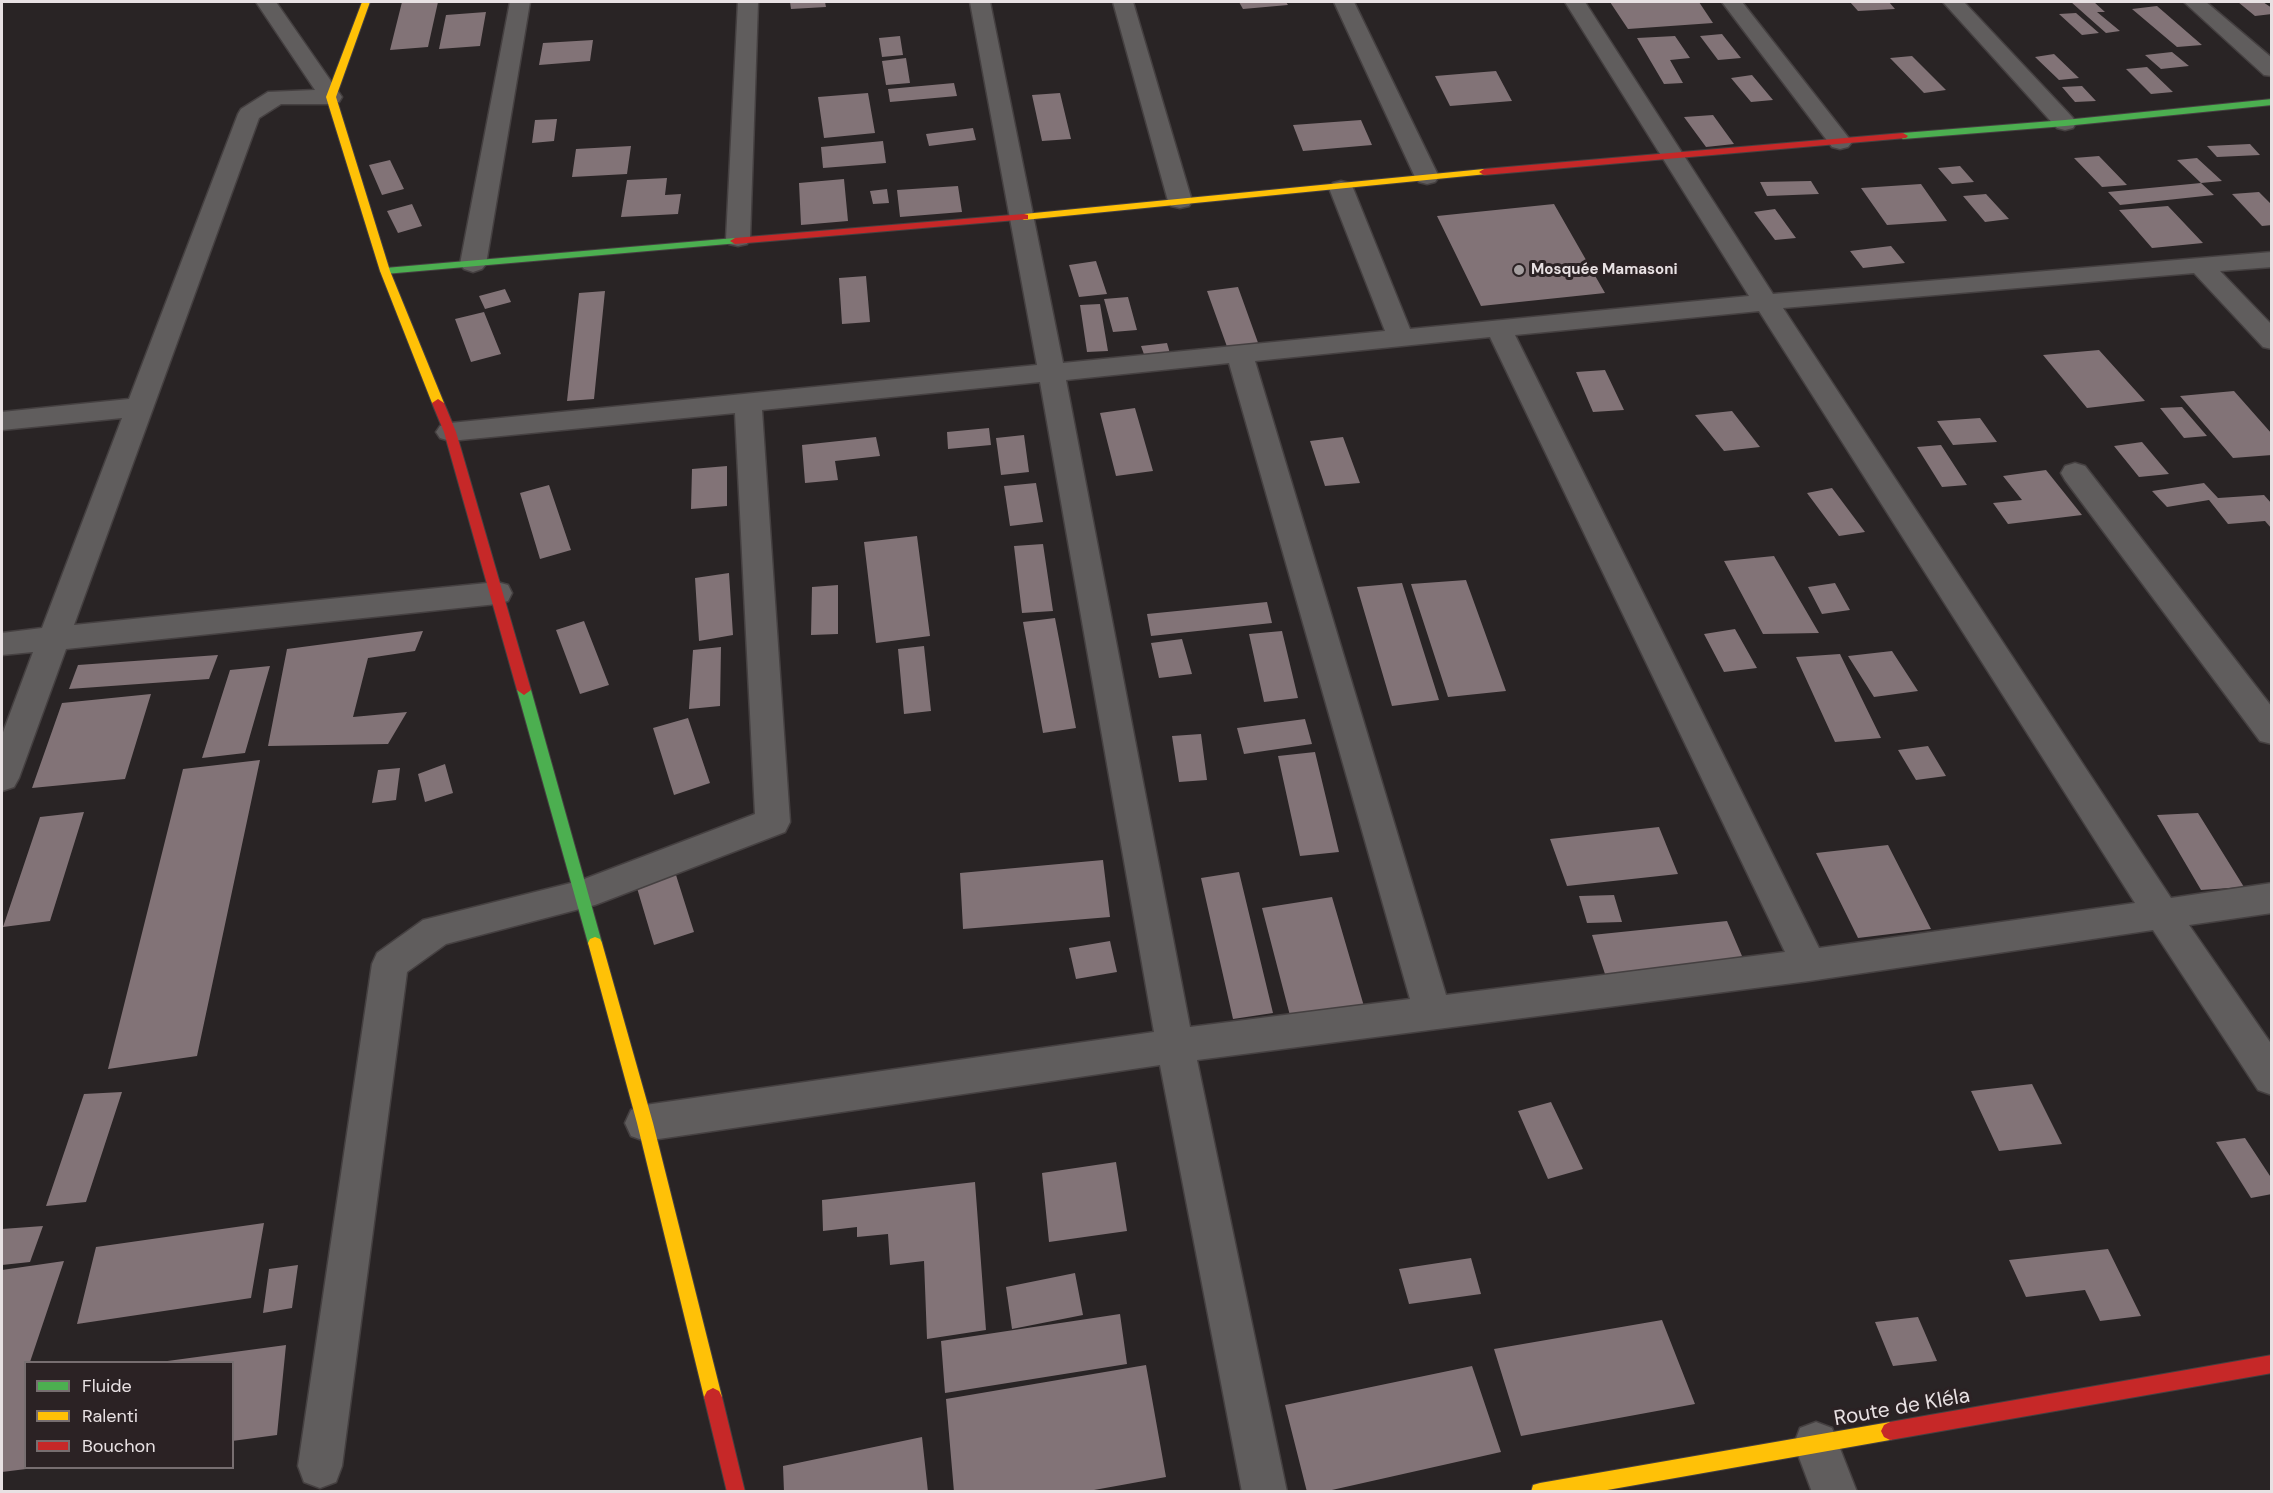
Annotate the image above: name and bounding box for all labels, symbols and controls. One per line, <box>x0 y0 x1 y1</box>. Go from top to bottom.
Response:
place label: Mosquée Mamasoni <box>1531 261 1678 279</box>
marker: Mosquée Mamasoni <box>1512 263 1526 277</box>
legend <box>24 1361 234 1469</box>
text: Fluide <box>82 1374 132 1398</box>
street label: Route de Kléla <box>1832 1384 1972 1432</box>
text: Ralenti <box>82 1404 138 1428</box>
text: Bouchon <box>82 1434 156 1458</box>

